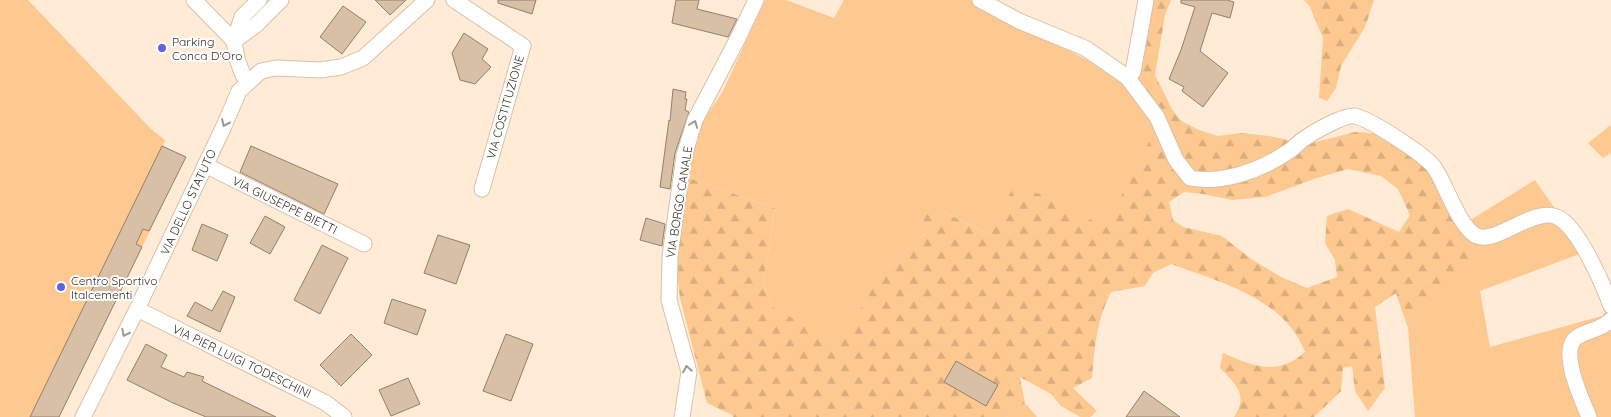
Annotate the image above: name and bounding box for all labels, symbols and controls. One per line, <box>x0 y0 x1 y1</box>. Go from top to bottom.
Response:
place label: Parking Conca D'Oro <box>172 34 243 63</box>
marker: Parking Conca D'Oro <box>156 42 168 54</box>
street label: VIA COSTITUZIONE <box>483 53 527 161</box>
one-way arrow <box>220 118 231 127</box>
one-way arrow <box>688 120 698 129</box>
street label: VIA BORGO CANALE <box>663 145 695 259</box>
street label: VIA DELLO STATUTO <box>157 147 219 257</box>
street label: VIA GIUSEPPE BIETTI <box>230 173 340 237</box>
place label: Centro Sportivo Italcementi <box>71 273 158 302</box>
marker: Centro Sportivo Italcementi <box>55 281 67 293</box>
street label: VIA PIER LUIGI TODESCHINI <box>170 321 314 401</box>
one-way arrow <box>121 328 131 337</box>
one-way arrow <box>682 365 693 373</box>

